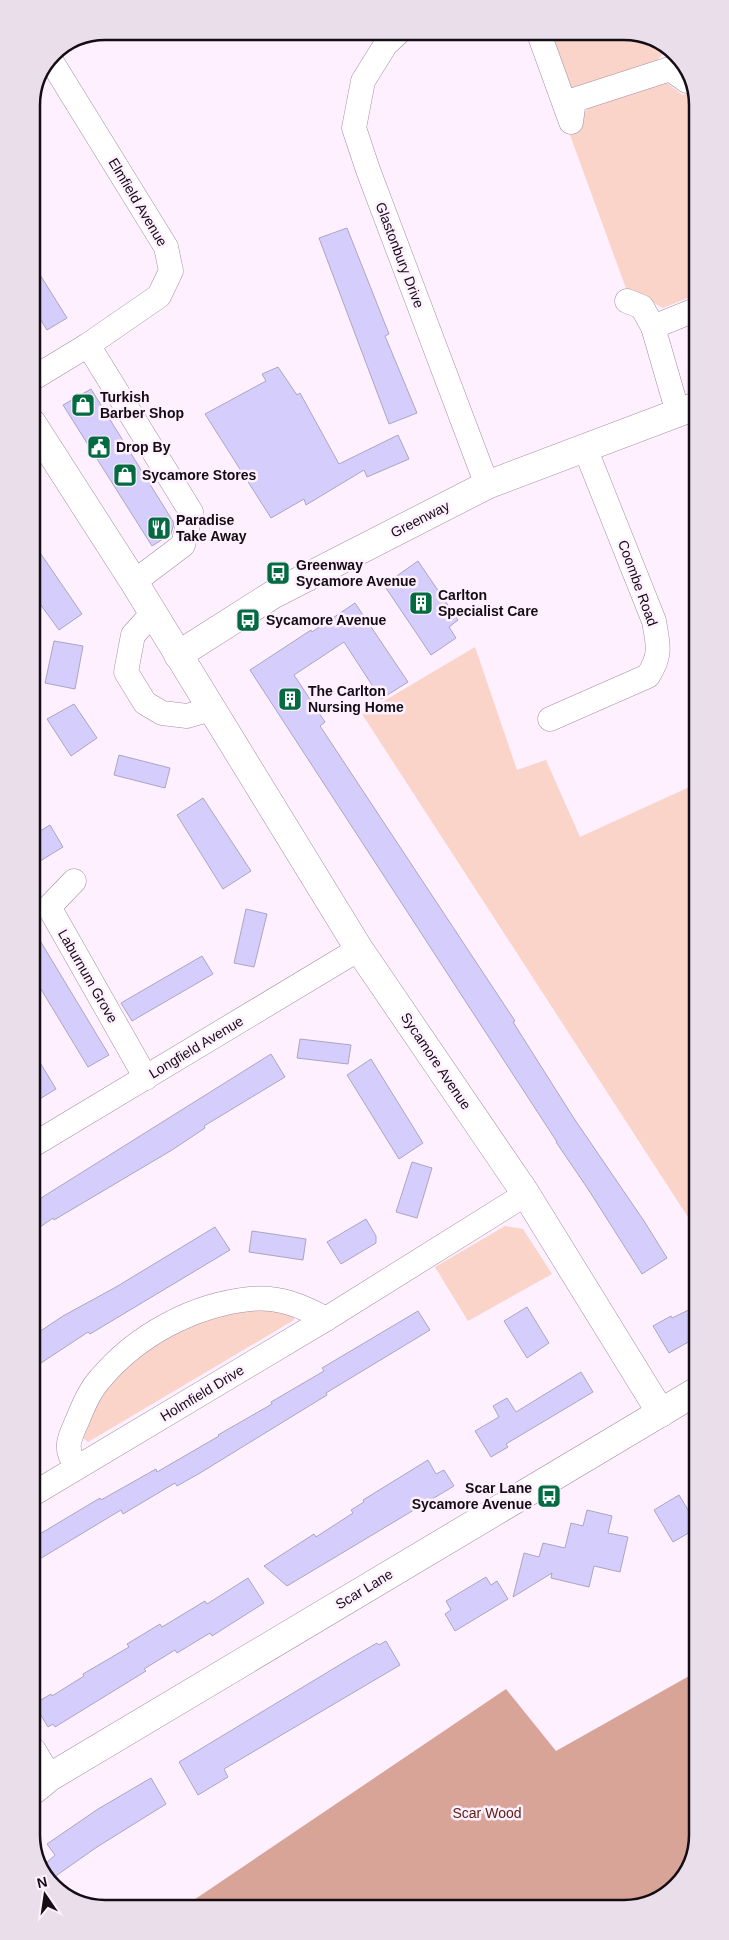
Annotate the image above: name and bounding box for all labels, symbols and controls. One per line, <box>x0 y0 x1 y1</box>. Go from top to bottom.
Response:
street label: Elmfield Avenue <box>105 155 171 249</box>
street label: Glastonbury Drive <box>372 200 428 310</box>
place label: Turkish Barber Shop <box>100 389 184 421</box>
shop icon: Turkish Barber Shop <box>70 392 96 418</box>
public building icon: Drop By <box>86 434 112 460</box>
place label: Drop By <box>116 439 171 455</box>
shop icon: Sycamore Stores <box>112 462 138 488</box>
place label: Sycamore Stores <box>142 467 257 483</box>
street label: Greenway <box>388 497 452 541</box>
place label: Paradise Take Away <box>176 512 247 544</box>
restaurant icon: Paradise Take Away <box>146 515 172 541</box>
street label: Coombe Road <box>615 538 661 628</box>
place label: Greenway Sycamore Avenue <box>296 557 417 589</box>
bus stop icon: Greenway Sycamore Avenue <box>265 560 291 586</box>
place label: Carlton Specialist Care <box>438 587 539 619</box>
building icon: Carlton Specialist Care <box>408 590 434 616</box>
bus stop icon: Sycamore Avenue <box>235 607 261 633</box>
place label: Sycamore Avenue <box>266 612 387 628</box>
place label: The Carlton Nursing Home <box>308 683 404 715</box>
building icon: The Carlton Nursing Home <box>277 686 303 712</box>
street label: Laburnum Grove <box>55 927 121 1026</box>
street label: Sycamore Avenue <box>398 1010 474 1113</box>
street label: Longfield Avenue <box>146 1012 246 1081</box>
street label: Holmfield Drive <box>157 1362 247 1424</box>
place label: Scar Lane Sycamore Avenue <box>412 1480 532 1512</box>
bus stop icon: Scar Lane Sycamore Avenue <box>536 1483 562 1509</box>
street label: Scar Lane <box>333 1566 396 1612</box>
park label: Scar Wood <box>453 1805 522 1821</box>
north arrow <box>20 1870 70 1920</box>
text: N <box>35 1873 49 1891</box>

